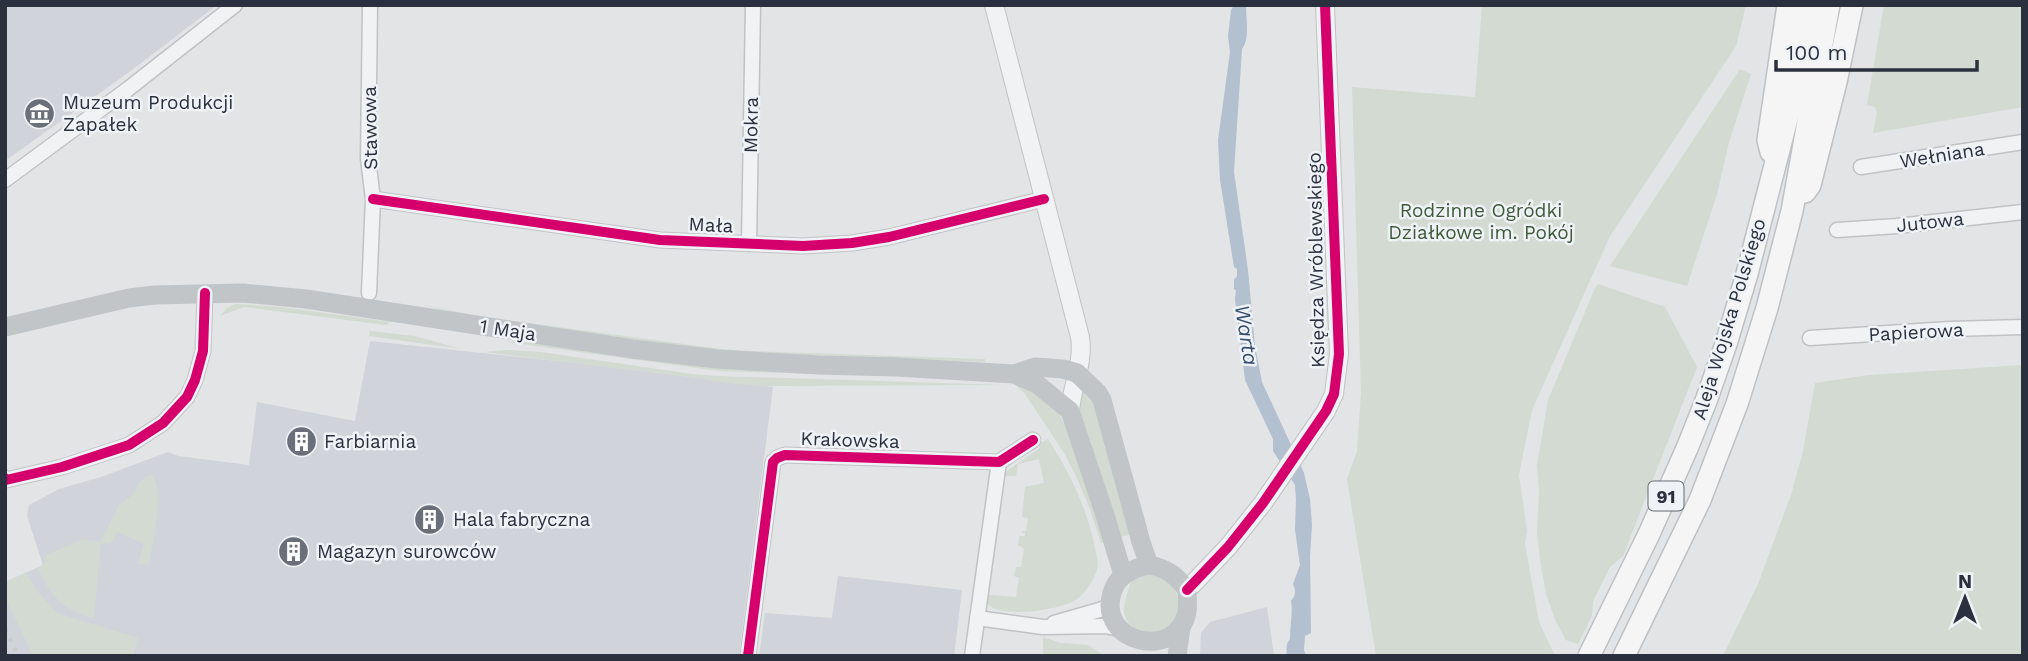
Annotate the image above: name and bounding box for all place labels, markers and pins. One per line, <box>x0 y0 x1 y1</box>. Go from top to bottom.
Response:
place label: Muzeum Produkcji Zapałek <box>63 91 233 136</box>
museum icon: Muzeum Produkcji Zapałek <box>23 96 57 130</box>
building icon: Farbiarnia <box>284 424 318 458</box>
place label: Farbiarnia <box>324 430 416 453</box>
building icon: Hala fabryczna <box>413 502 447 536</box>
place label: Hala fabryczna <box>453 508 591 531</box>
building icon: Magazyn surowców <box>277 534 311 568</box>
place label: Magazyn surowców <box>317 540 497 563</box>

